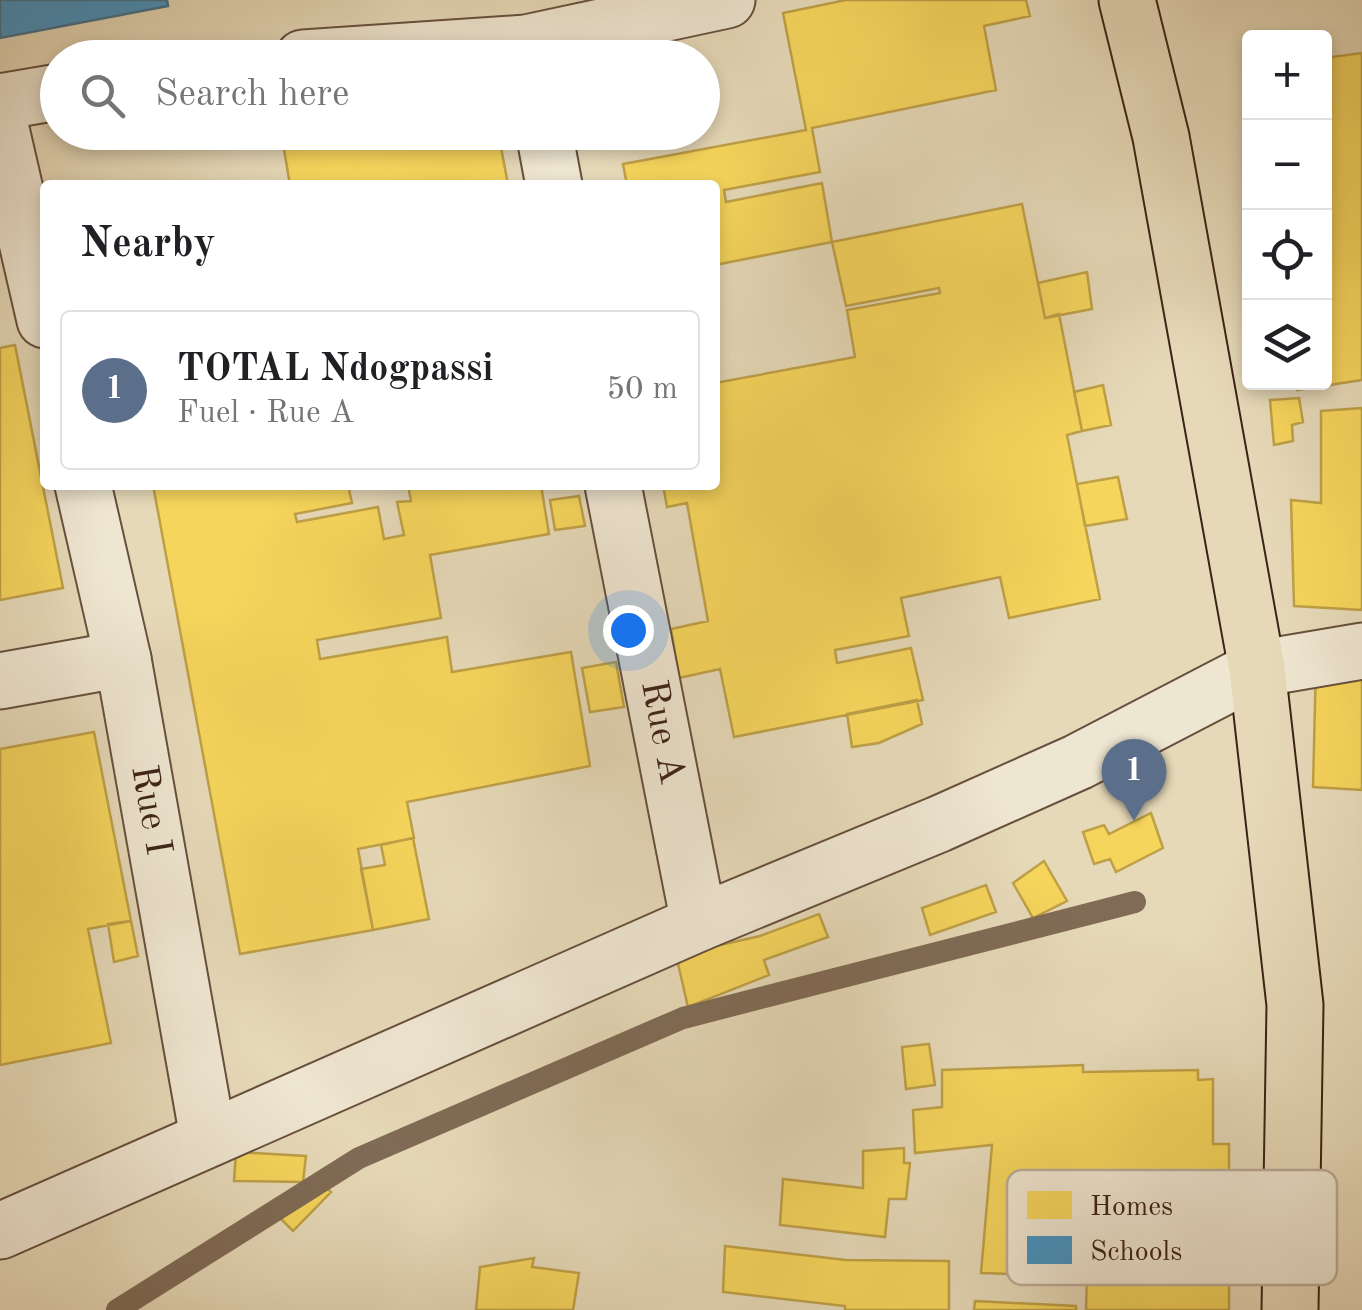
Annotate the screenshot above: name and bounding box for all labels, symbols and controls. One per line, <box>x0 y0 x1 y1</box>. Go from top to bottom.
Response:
map controls <box>1242 30 1332 390</box>
button: + <box>1242 30 1332 120</box>
search box <box>40 40 720 150</box>
icon: search <box>75 68 130 123</box>
text: Search here <box>155 76 350 114</box>
button: − <box>1242 120 1332 210</box>
button: locate <box>1242 210 1332 300</box>
text: Nearby <box>80 224 216 266</box>
button: layers <box>1242 300 1332 390</box>
text: TOTAL Ndogpassi <box>177 351 493 389</box>
text: 1 <box>105 374 124 406</box>
text: 50 m <box>607 374 678 406</box>
text: Fuel · Rue A <box>177 398 354 430</box>
your location <box>603 605 654 656</box>
street label: Rue A <box>633 677 690 787</box>
pin: 1 <box>1102 738 1166 821</box>
street label: Rue I <box>123 762 177 858</box>
legend <box>1007 1170 1337 1285</box>
text: Homes <box>1090 1194 1173 1222</box>
text: Schools <box>1090 1239 1182 1267</box>

